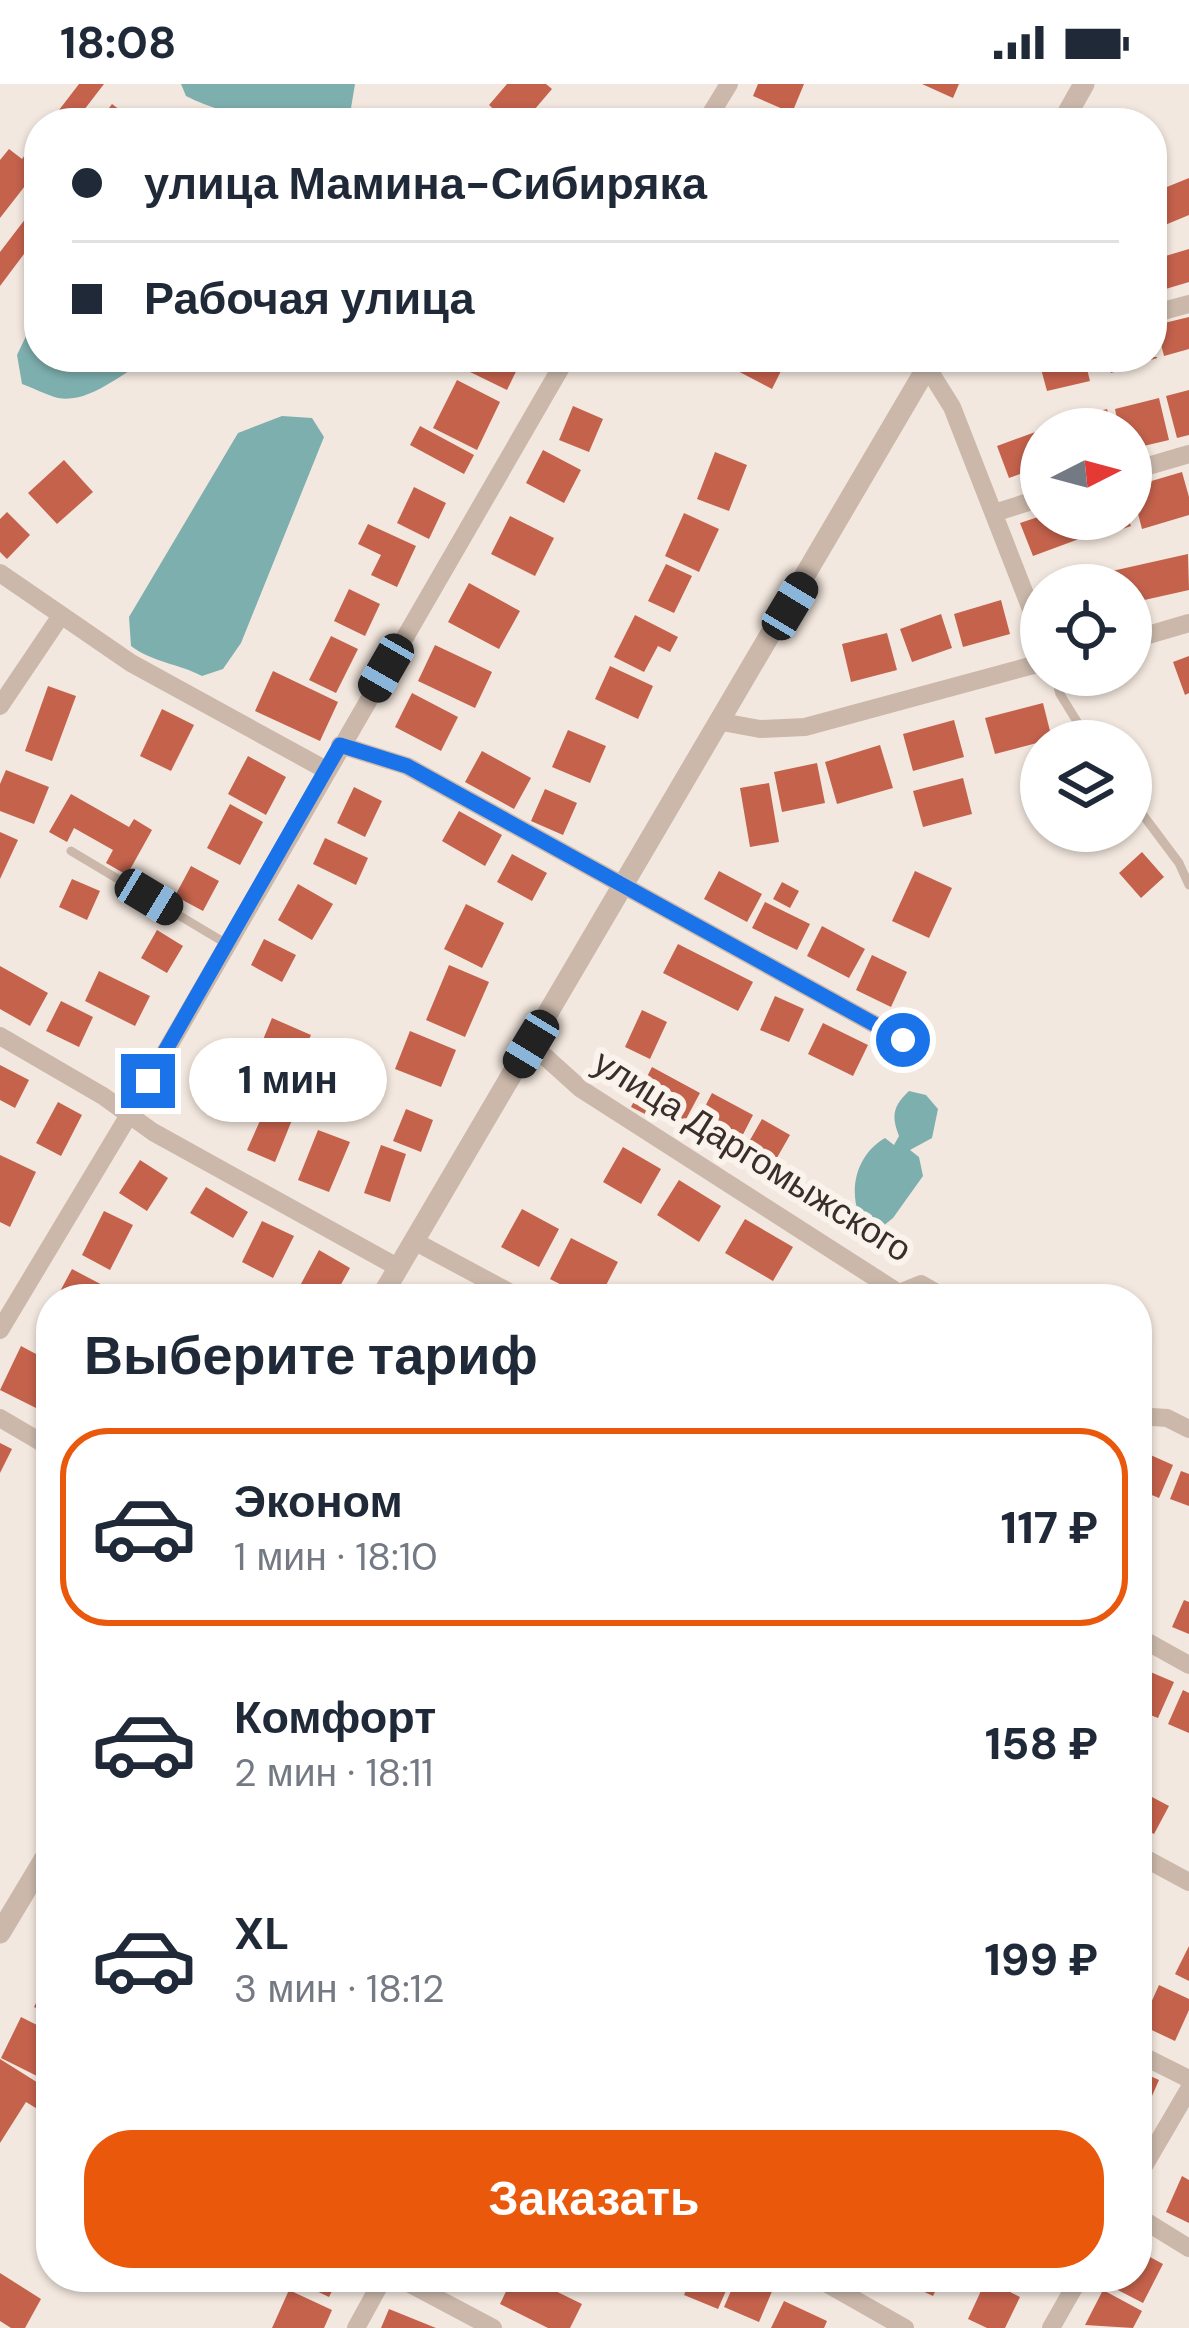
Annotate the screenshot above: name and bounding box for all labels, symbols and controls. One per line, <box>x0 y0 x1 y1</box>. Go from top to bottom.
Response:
text: 18:08 <box>60 13 176 72</box>
text: улица Мамина-Сибиряка <box>144 154 707 213</box>
text: Рабочая улица <box>144 269 475 328</box>
north arrow <box>1020 408 1152 540</box>
map controls <box>1020 408 1152 852</box>
button: locate <box>1020 564 1152 696</box>
car <box>756 566 824 646</box>
car <box>352 628 420 708</box>
button: layers <box>1020 720 1152 852</box>
car <box>109 863 189 931</box>
car <box>497 1004 565 1084</box>
route start <box>876 1013 930 1067</box>
street label: улица Даргомыжского <box>585 1038 921 1272</box>
callout: 1 мин <box>190 1039 388 1123</box>
route end <box>121 1054 175 1108</box>
text: 1 мин <box>238 1054 338 1105</box>
text: Выберите тариф <box>84 1320 538 1391</box>
text: Эконом <box>234 1472 403 1531</box>
icon: car <box>90 1473 198 1581</box>
text: 117 ₽ <box>1001 1498 1098 1557</box>
text: 1 мин · 18:10 <box>234 1531 438 1582</box>
text: Комфорт <box>234 1688 436 1747</box>
icon: car <box>90 1689 198 1797</box>
text: 158 ₽ <box>985 1714 1098 1773</box>
text: 2 мин · 18:11 <box>234 1747 434 1798</box>
text: XL <box>234 1904 289 1963</box>
icon: car <box>90 1905 198 2013</box>
text: 199 ₽ <box>984 1930 1098 1989</box>
text: 3 мин · 18:12 <box>234 1963 444 2014</box>
button: Заказать <box>84 2130 1104 2268</box>

